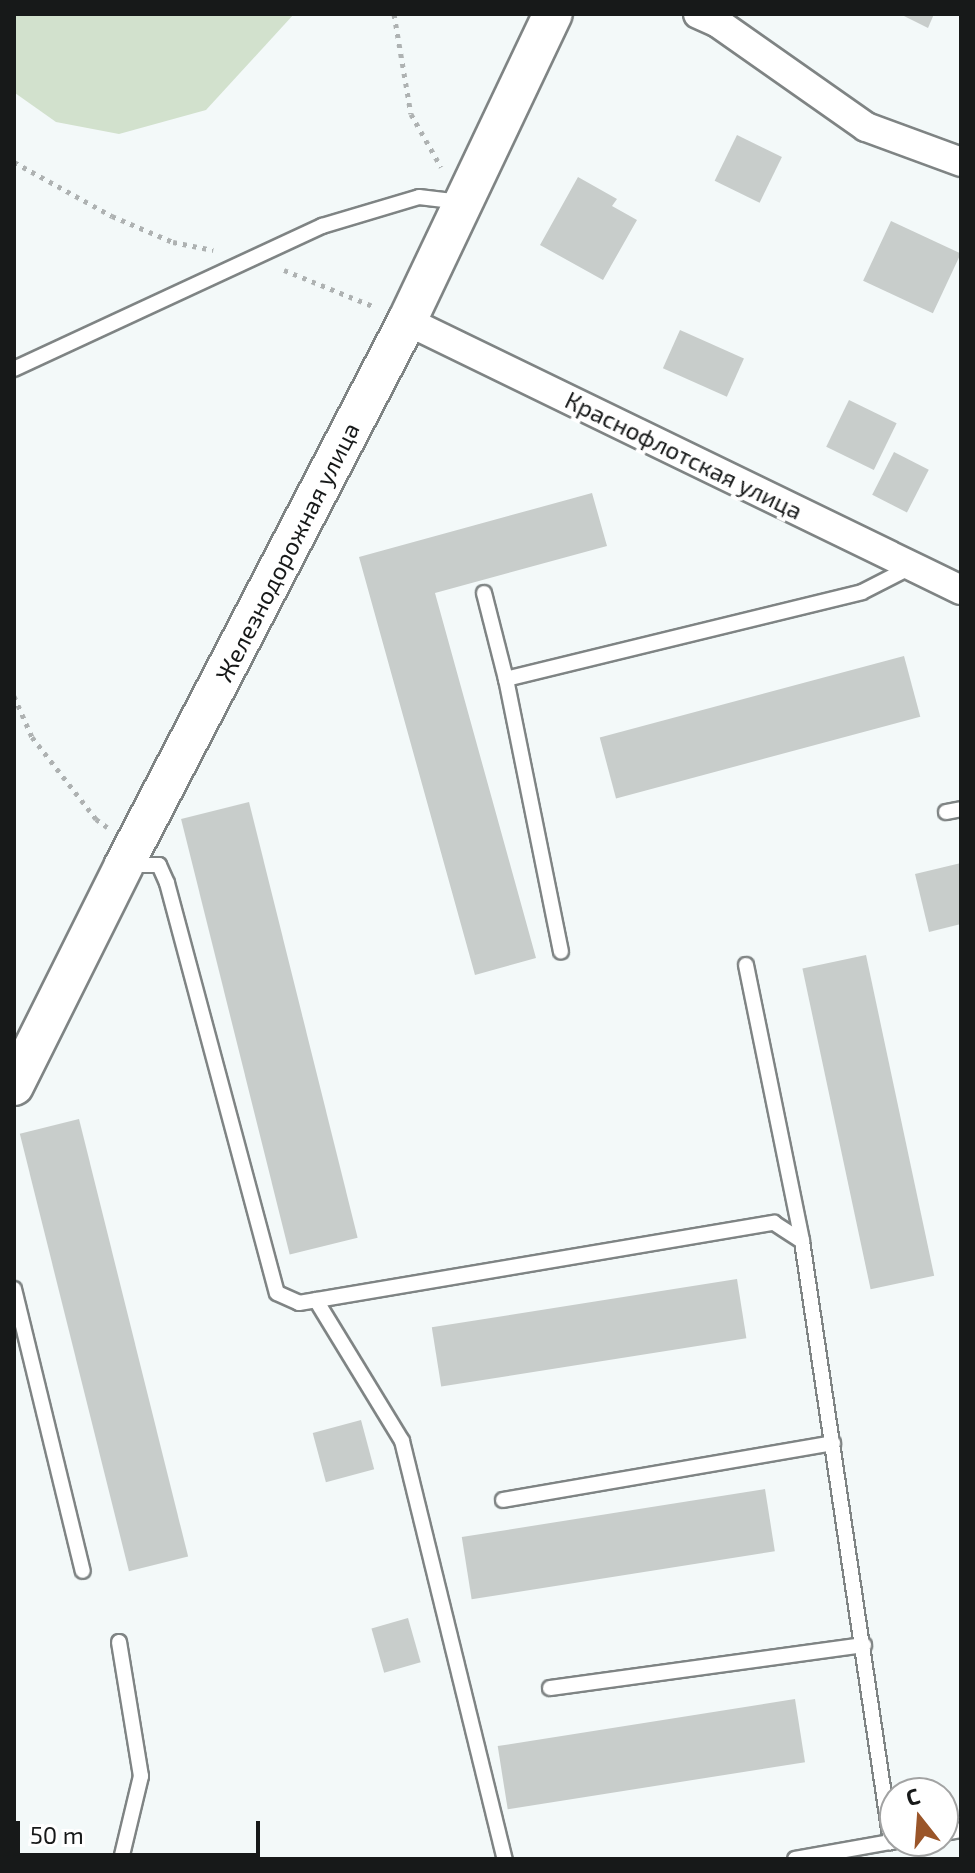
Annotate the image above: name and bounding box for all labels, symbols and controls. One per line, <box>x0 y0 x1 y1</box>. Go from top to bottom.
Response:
street label: Краснофлотская улица <box>561 385 807 525</box>
street label: Железнодорожная улица <box>209 418 365 686</box>
north arrow <box>879 1777 959 1857</box>
text: С <box>903 1782 923 1810</box>
scale bar <box>20 1805 264 1855</box>
text: 50 m <box>30 1820 84 1849</box>

